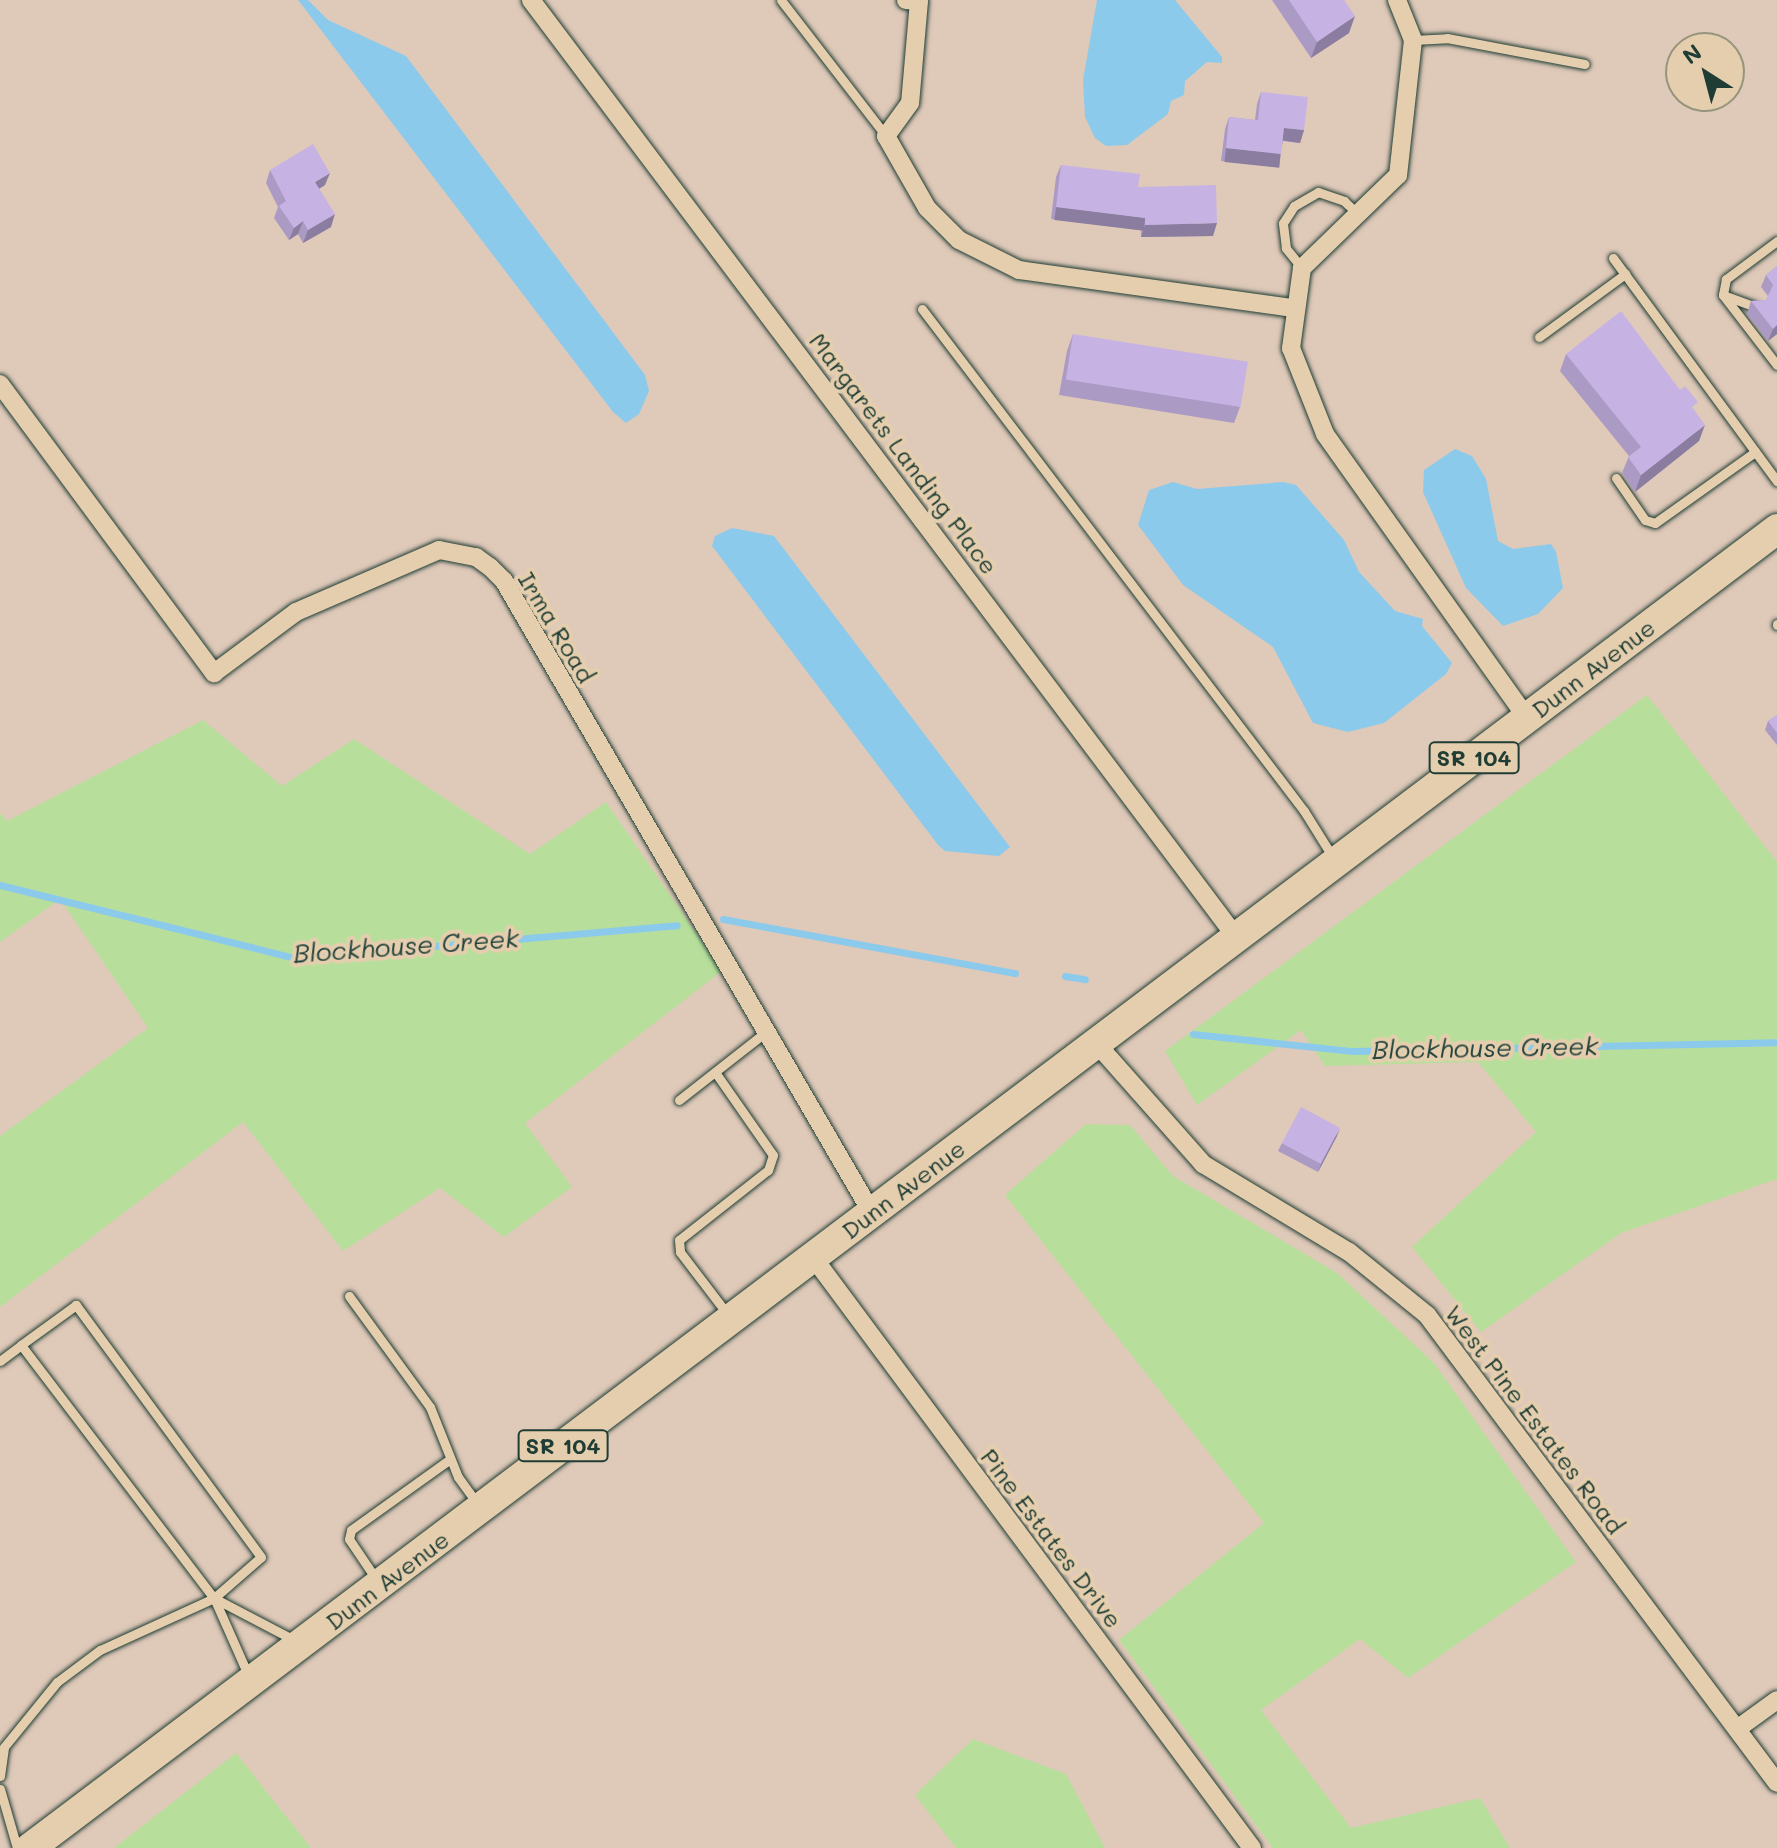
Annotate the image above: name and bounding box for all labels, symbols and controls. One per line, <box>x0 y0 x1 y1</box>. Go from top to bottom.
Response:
north arrow <box>1665 32 1745 112</box>
text: N <box>1676 37 1707 70</box>
street label: Margarets Landing Place <box>804 327 1004 579</box>
street label: Irma Road <box>513 566 601 688</box>
street label: Dunn Avenue <box>1526 612 1660 724</box>
road number: SR 104 <box>1428 740 1520 776</box>
water label: Blockhouse Creek <box>292 923 520 969</box>
water label: Blockhouse Creek <box>1372 1030 1598 1066</box>
street label: Dunn Avenue <box>836 1133 970 1245</box>
street label: West Pine Estates Road <box>1440 1299 1630 1539</box>
road number: SR 104 <box>517 1428 609 1464</box>
street label: Pine Estates Drive <box>975 1443 1129 1633</box>
street label: Dunn Avenue <box>320 1524 454 1636</box>

